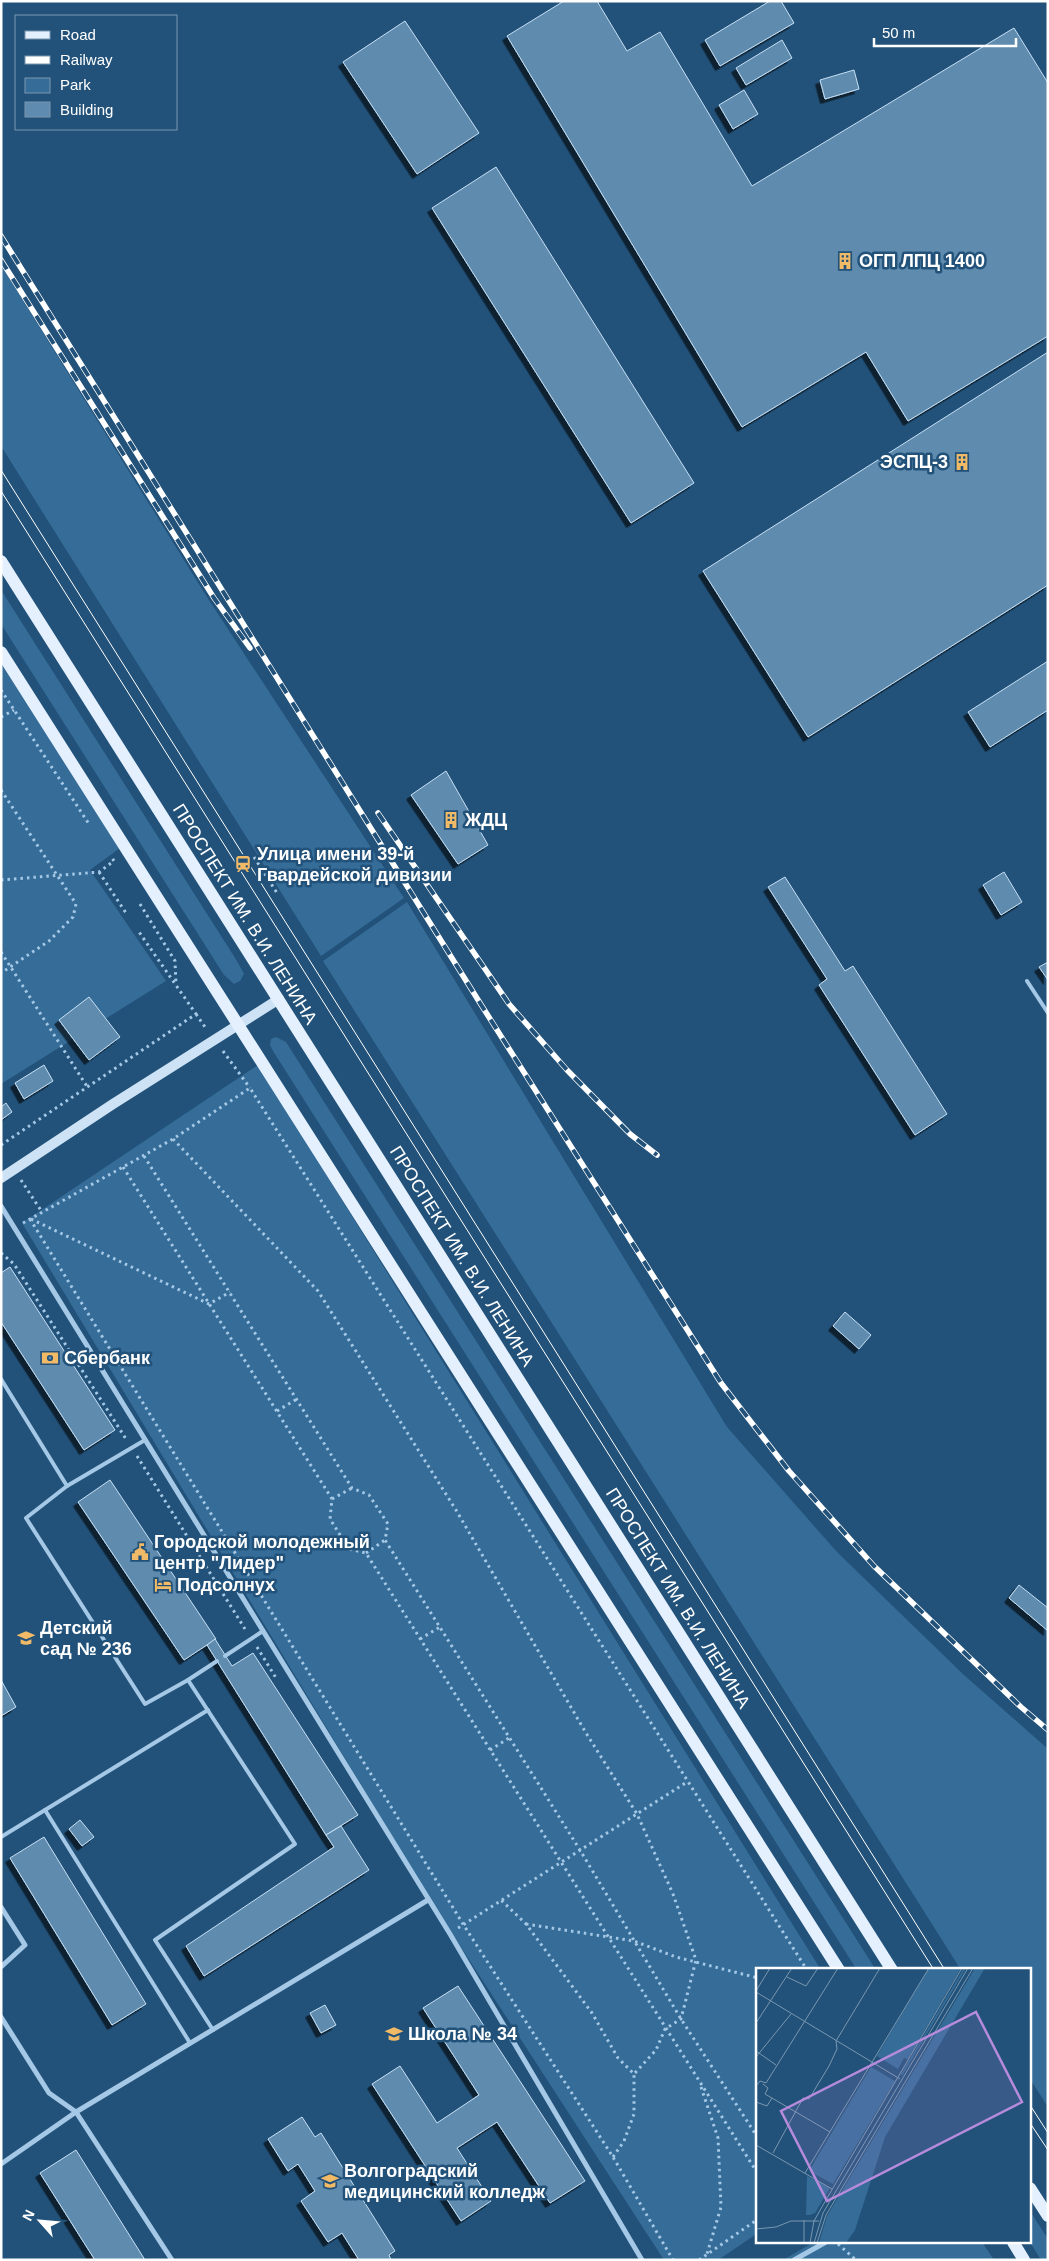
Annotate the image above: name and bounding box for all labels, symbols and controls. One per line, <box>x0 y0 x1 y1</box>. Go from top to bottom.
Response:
legend <box>15 15 178 130</box>
scale bar <box>874 15 1016 47</box>
text: 50 m <box>882 24 915 41</box>
text: Road <box>60 26 96 43</box>
text: Railway <box>60 51 113 68</box>
text: Park <box>60 76 91 93</box>
text: Building <box>60 101 113 118</box>
building icon: ОГП ЛПЦ 1400 <box>835 251 855 271</box>
place label: ОГП ЛПЦ 1400 <box>859 251 985 271</box>
place label: ЭСПЦ-3 <box>880 452 948 472</box>
building icon: ЭСПЦ-3 <box>952 452 972 472</box>
street label: ПРОСПЕКТ ИМ. В.И. ЛЕНИНА <box>169 800 321 1028</box>
building icon: ЖДЦ <box>441 810 461 830</box>
place label: ЖДЦ <box>464 810 508 830</box>
place label: Улица имени 39-й Гвардейской дивизии <box>257 844 452 885</box>
station icon: Улица имени 39-й Гвардейской дивизии <box>233 854 253 874</box>
street label: ПРОСПЕКТ ИМ. В.И. ЛЕНИНА <box>386 1142 538 1370</box>
bank icon: Сбербанк <box>40 1348 60 1368</box>
place label: Сбербанк <box>64 1348 151 1368</box>
street label: ПРОСПЕКТ ИМ. В.И. ЛЕНИНА <box>602 1484 754 1712</box>
place label: Городской молодежный центр "Лидер" <box>154 1532 370 1573</box>
public building icon: Городской молодежный центр "Лидер" <box>130 1542 150 1562</box>
hotel icon: Подсолнух <box>153 1575 173 1595</box>
place label: Подсолнух <box>177 1575 275 1595</box>
place label: Детский сад № 236 <box>40 1618 132 1659</box>
school or university icon: Детский сад № 236 <box>16 1628 36 1648</box>
inset map <box>756 1968 1032 2244</box>
school or university icon: Школа № 34 <box>384 2024 404 2044</box>
place label: Школа № 34 <box>408 2024 517 2044</box>
place label: Волгоградский медицинский колледж <box>344 2161 545 2202</box>
school or university icon: Волгоградский медицинский колледж <box>320 2171 340 2191</box>
north arrow <box>15 2196 65 2246</box>
text: N <box>19 2207 38 2223</box>

